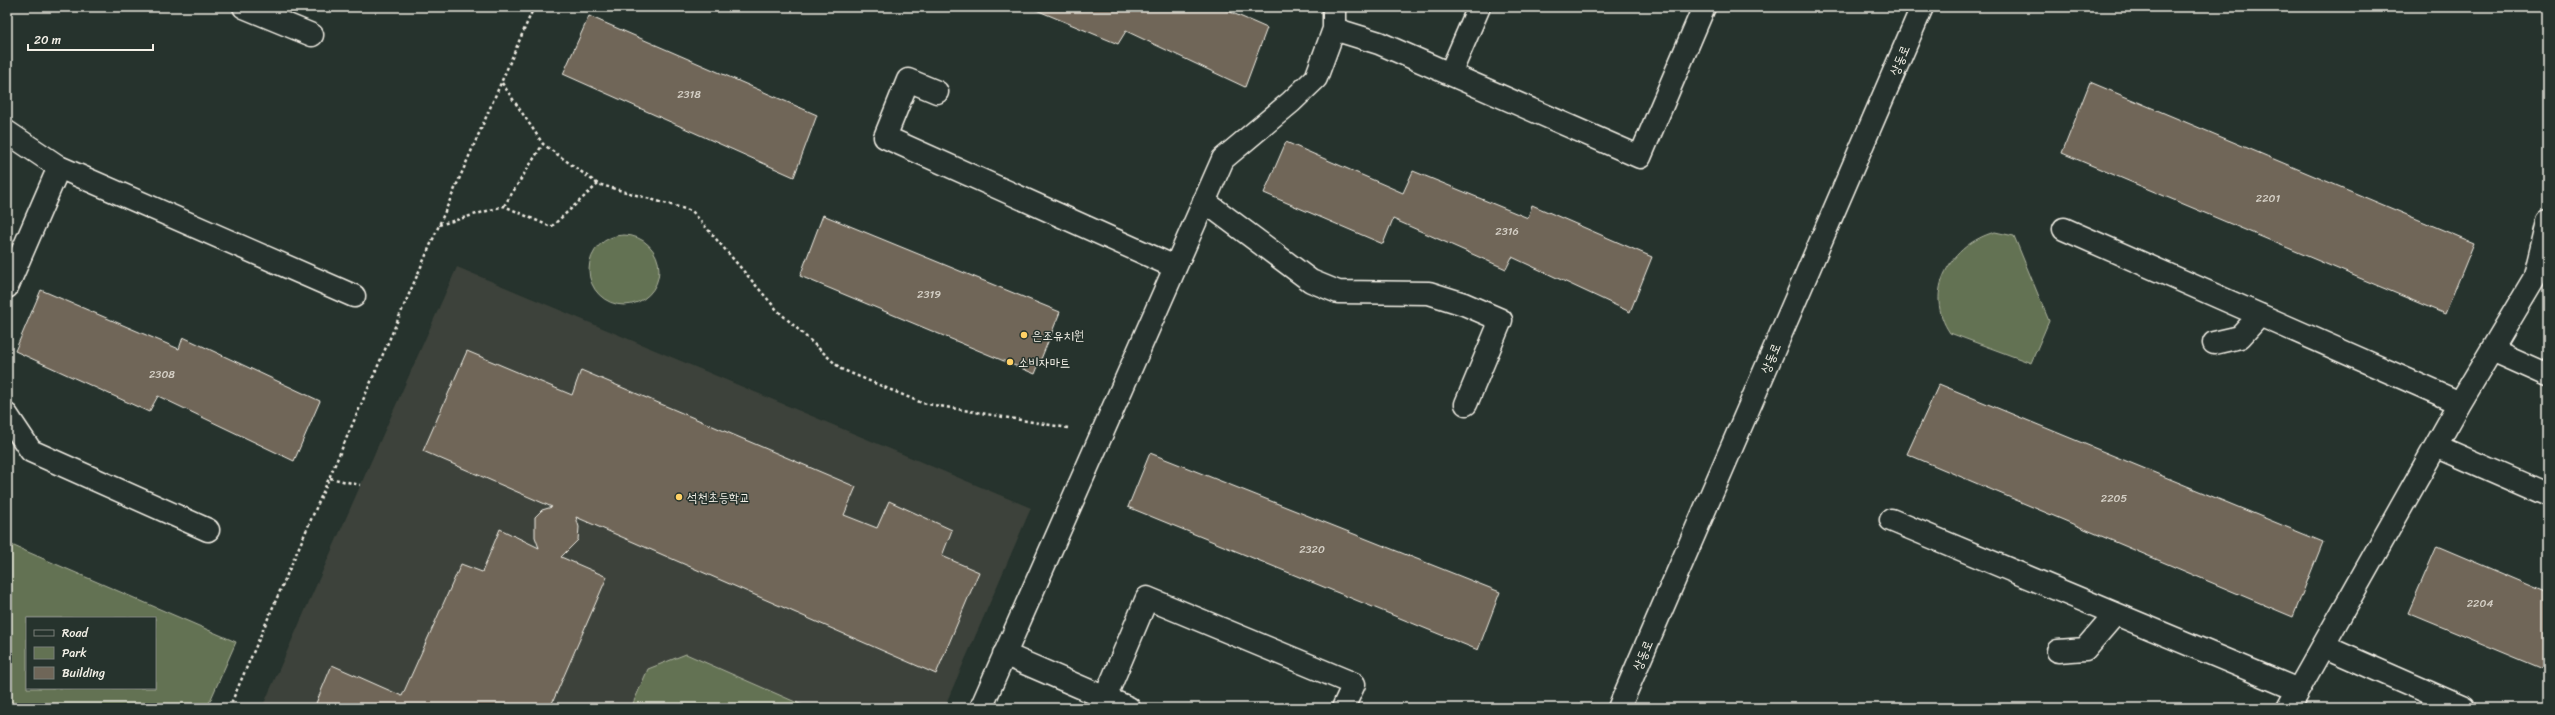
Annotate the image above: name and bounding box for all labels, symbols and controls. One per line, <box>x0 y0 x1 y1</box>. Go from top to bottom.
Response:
scale bar <box>28 26 153 52</box>
text: 20 m <box>34 29 61 51</box>
street label: 상동로 <box>1883 41 1916 79</box>
house number: 2318 <box>677 85 701 104</box>
house number: 2201 <box>2256 189 2280 208</box>
house number: 2316 <box>1495 222 1519 241</box>
house number: 2319 <box>917 285 941 304</box>
place label: 은조유치원 <box>1032 324 1084 347</box>
marker: 은조유치원 <box>1019 330 1029 340</box>
street label: 상동로 <box>1754 339 1787 377</box>
place label: 소비자마트 <box>1018 351 1070 374</box>
marker: 소비자마트 <box>1005 357 1015 367</box>
house number: 2308 <box>149 365 175 384</box>
place label: 석천초등학교 <box>687 486 750 509</box>
house number: 2205 <box>2101 489 2127 508</box>
marker: 석천초등학교 <box>674 492 684 502</box>
house number: 2320 <box>1299 540 1325 559</box>
house number: 2204 <box>2467 594 2493 613</box>
legend <box>26 617 156 689</box>
text: Road <box>62 622 89 644</box>
street label: 상동로 <box>1626 636 1659 674</box>
text: Park <box>62 642 87 664</box>
text: Building <box>62 662 105 684</box>

